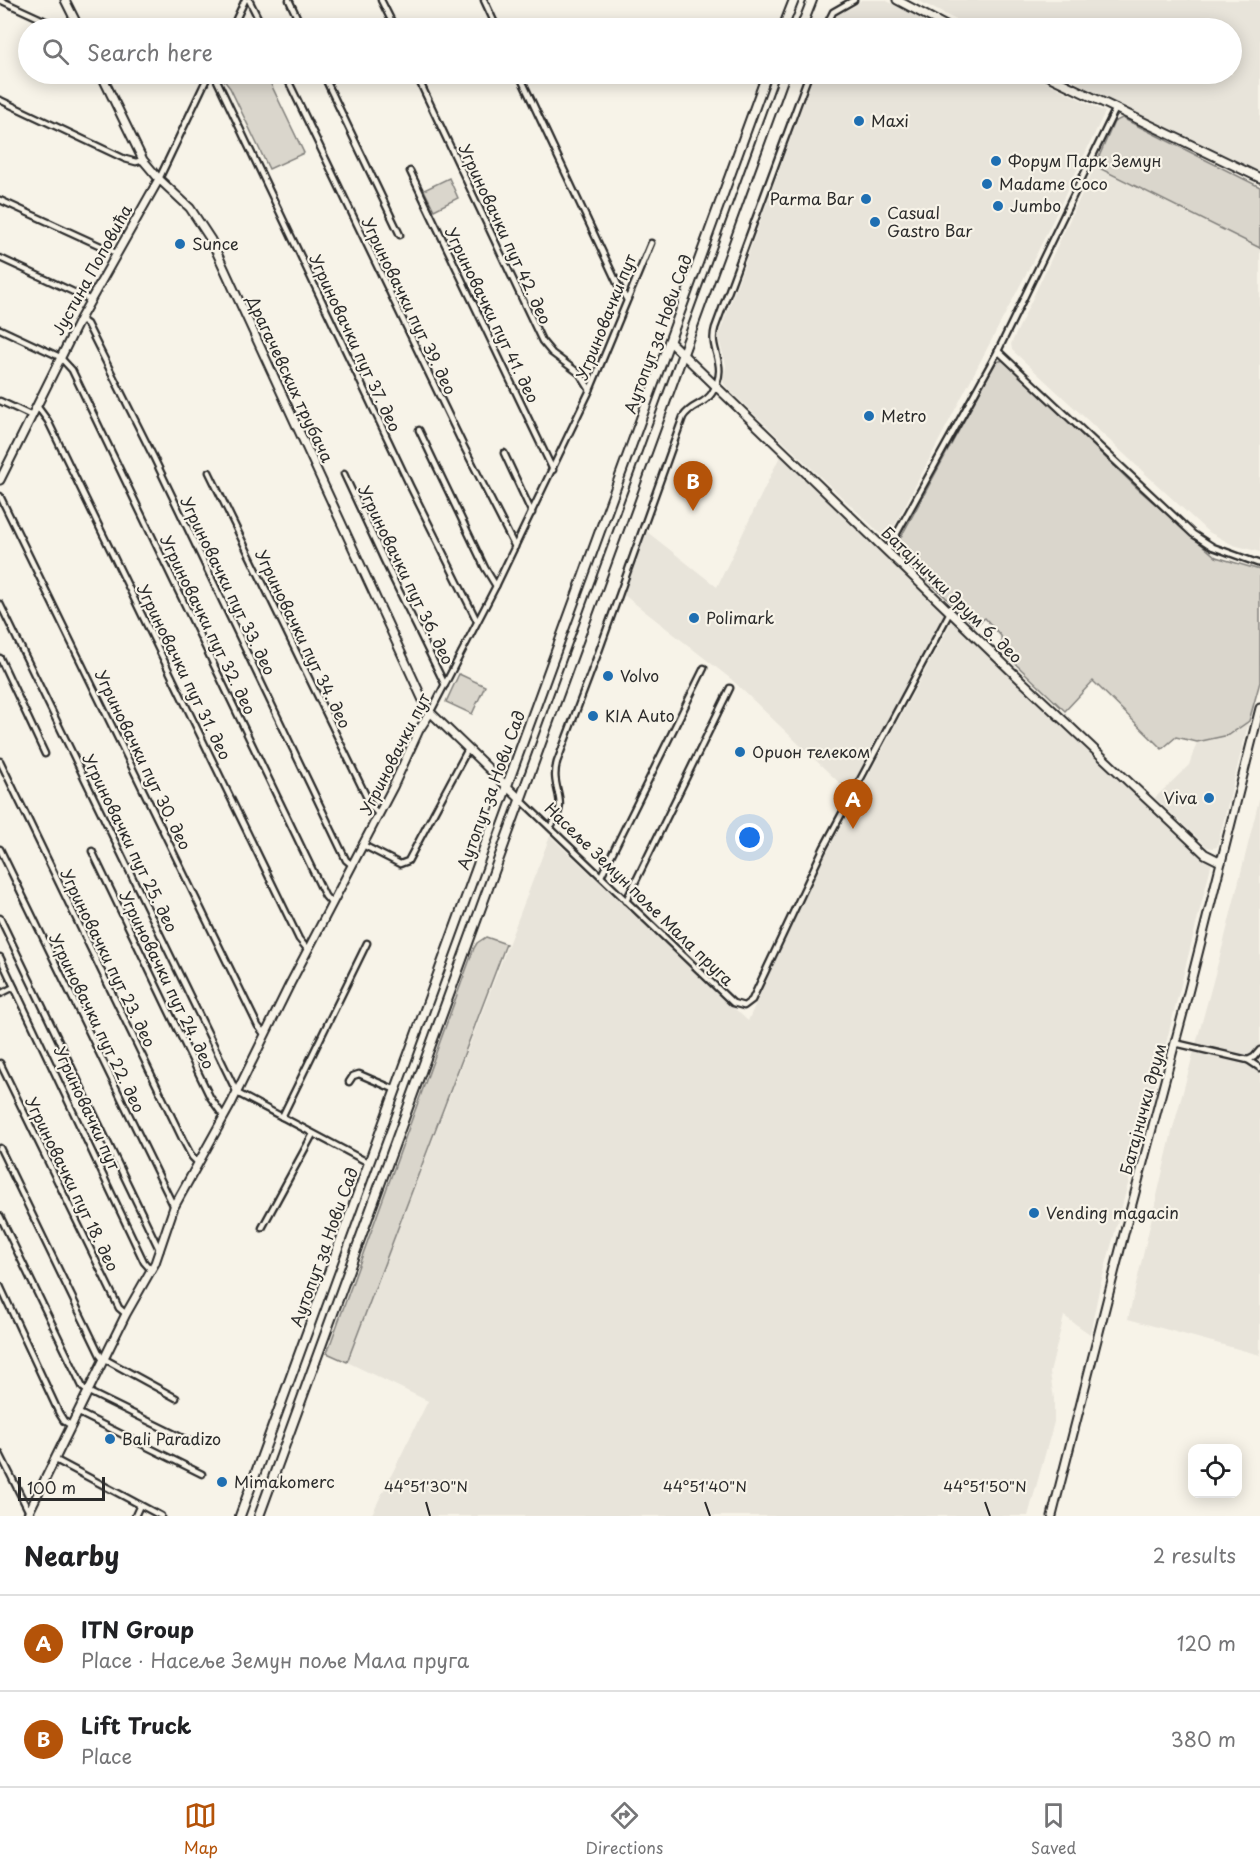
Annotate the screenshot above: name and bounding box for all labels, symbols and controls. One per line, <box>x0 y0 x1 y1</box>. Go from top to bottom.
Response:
search box <box>18 18 1242 84</box>
icon: search <box>39 35 72 68</box>
text: Search here <box>87 35 213 68</box>
place label: Maxi <box>871 108 909 132</box>
marker: Maxi <box>852 114 866 128</box>
street label: Угриновачки пут 42. део <box>453 139 558 328</box>
place label: Форум Парк Земун <box>1008 148 1162 172</box>
marker: Форум Парк Земун <box>989 154 1003 168</box>
place label: Madame Coco <box>999 171 1108 195</box>
marker: Madame Coco <box>980 177 994 191</box>
place label: Parma Bar <box>769 186 855 210</box>
marker: Parma Bar <box>859 192 873 206</box>
place label: Jumbo <box>1010 193 1061 217</box>
marker: Jumbo <box>991 199 1005 213</box>
street label: Јустина Поповића <box>45 200 137 339</box>
place label: Casual Gastro Bar <box>887 200 973 242</box>
street label: Угриновачки пут 39. део <box>356 213 463 398</box>
marker: Casual Gastro Bar <box>868 215 882 229</box>
street label: Угриновачки пут 41. део <box>440 223 546 407</box>
place label: Sunce <box>192 231 239 255</box>
marker: Sunce <box>173 237 187 251</box>
street label: Угриновачки пут 37. део <box>304 250 408 435</box>
street label: Угриновачки пут <box>569 250 641 383</box>
street label: Аутопут за Нови Сад <box>617 251 697 417</box>
street label: Драгачевских трубача <box>241 290 340 466</box>
place label: Metro <box>881 403 927 427</box>
marker: Metro <box>862 409 876 423</box>
pin: B <box>674 462 712 511</box>
street label: Угриновачки пут 36. део <box>353 481 461 668</box>
street label: Угриновачки пут 33. део <box>175 492 283 679</box>
street label: Батајнички друм 6. део <box>877 520 1029 668</box>
street label: Угриновачки пут 32. део <box>155 531 263 718</box>
street label: Угриновачки пут 34. део <box>250 545 358 732</box>
street label: Угриновачки пут 31. део <box>132 580 238 764</box>
place label: Polimark <box>706 605 774 629</box>
marker: Polimark <box>687 611 701 625</box>
place label: Volvo <box>620 663 659 687</box>
street label: Угриновачки пут 30. део <box>90 665 198 854</box>
marker: Volvo <box>601 669 615 683</box>
street label: Угриновачки пут <box>353 688 435 819</box>
place label: KIA Auto <box>605 703 675 727</box>
street label: Аутопут за Нови Сад <box>450 707 530 873</box>
marker: KIA Auto <box>586 709 600 723</box>
place label: Орион телеком <box>752 739 870 763</box>
marker: Орион телеком <box>733 745 747 759</box>
street label: Угриновачки пут 25. део <box>77 749 185 936</box>
pin: A <box>834 780 872 829</box>
place label: Viva <box>1163 785 1197 809</box>
marker: Viva <box>1202 791 1216 805</box>
street label: Насеље Земун поље Мала пруга <box>540 796 740 990</box>
your location <box>735 823 764 852</box>
street label: Угриновачки пут 23. део <box>55 864 163 1051</box>
street label: Угриновачки пут 24. део <box>114 886 222 1073</box>
street label: Угриновачки пут 22. део <box>45 930 149 1116</box>
street label: Батајнички друм <box>1113 1040 1171 1177</box>
street label: Угриновачки пут <box>50 1043 124 1173</box>
street label: Угриновачки пут 18. део <box>20 1092 126 1275</box>
street label: Аутопут за Нови Сад <box>283 1164 363 1330</box>
place label: Vending magacin <box>1046 1200 1179 1224</box>
marker: Vending magacin <box>1027 1206 1041 1220</box>
place label: Bali Paradizo <box>122 1426 221 1450</box>
marker: Bali Paradizo <box>103 1432 117 1446</box>
map controls <box>1188 1444 1242 1498</box>
button: locate <box>1188 1444 1242 1498</box>
place label: Mimakomerc <box>234 1469 335 1493</box>
scale bar <box>18 1474 105 1502</box>
text: 44°51'30"N <box>384 1474 468 1497</box>
text: 44°51'40"N <box>663 1474 747 1497</box>
text: 44°51'50"N <box>943 1474 1027 1497</box>
text: 100 m <box>27 1475 76 1499</box>
marker: Mimakomerc <box>215 1475 229 1489</box>
text: Nearby <box>24 1536 119 1575</box>
text: 2 results <box>1153 1540 1236 1570</box>
text: ITN Group <box>81 1612 194 1645</box>
text: A <box>36 1628 51 1658</box>
text: 120 m <box>1177 1628 1236 1658</box>
text: Place · Насеље Земун поље Мала пруга <box>81 1645 469 1675</box>
text: Lift Truck <box>81 1708 191 1741</box>
text: B <box>37 1724 50 1754</box>
text: 380 m <box>1170 1724 1236 1754</box>
text: Place <box>81 1741 132 1771</box>
tab: Map <box>184 1799 218 1859</box>
tab: Directions <box>585 1799 663 1859</box>
tab: Saved <box>1031 1799 1076 1859</box>

